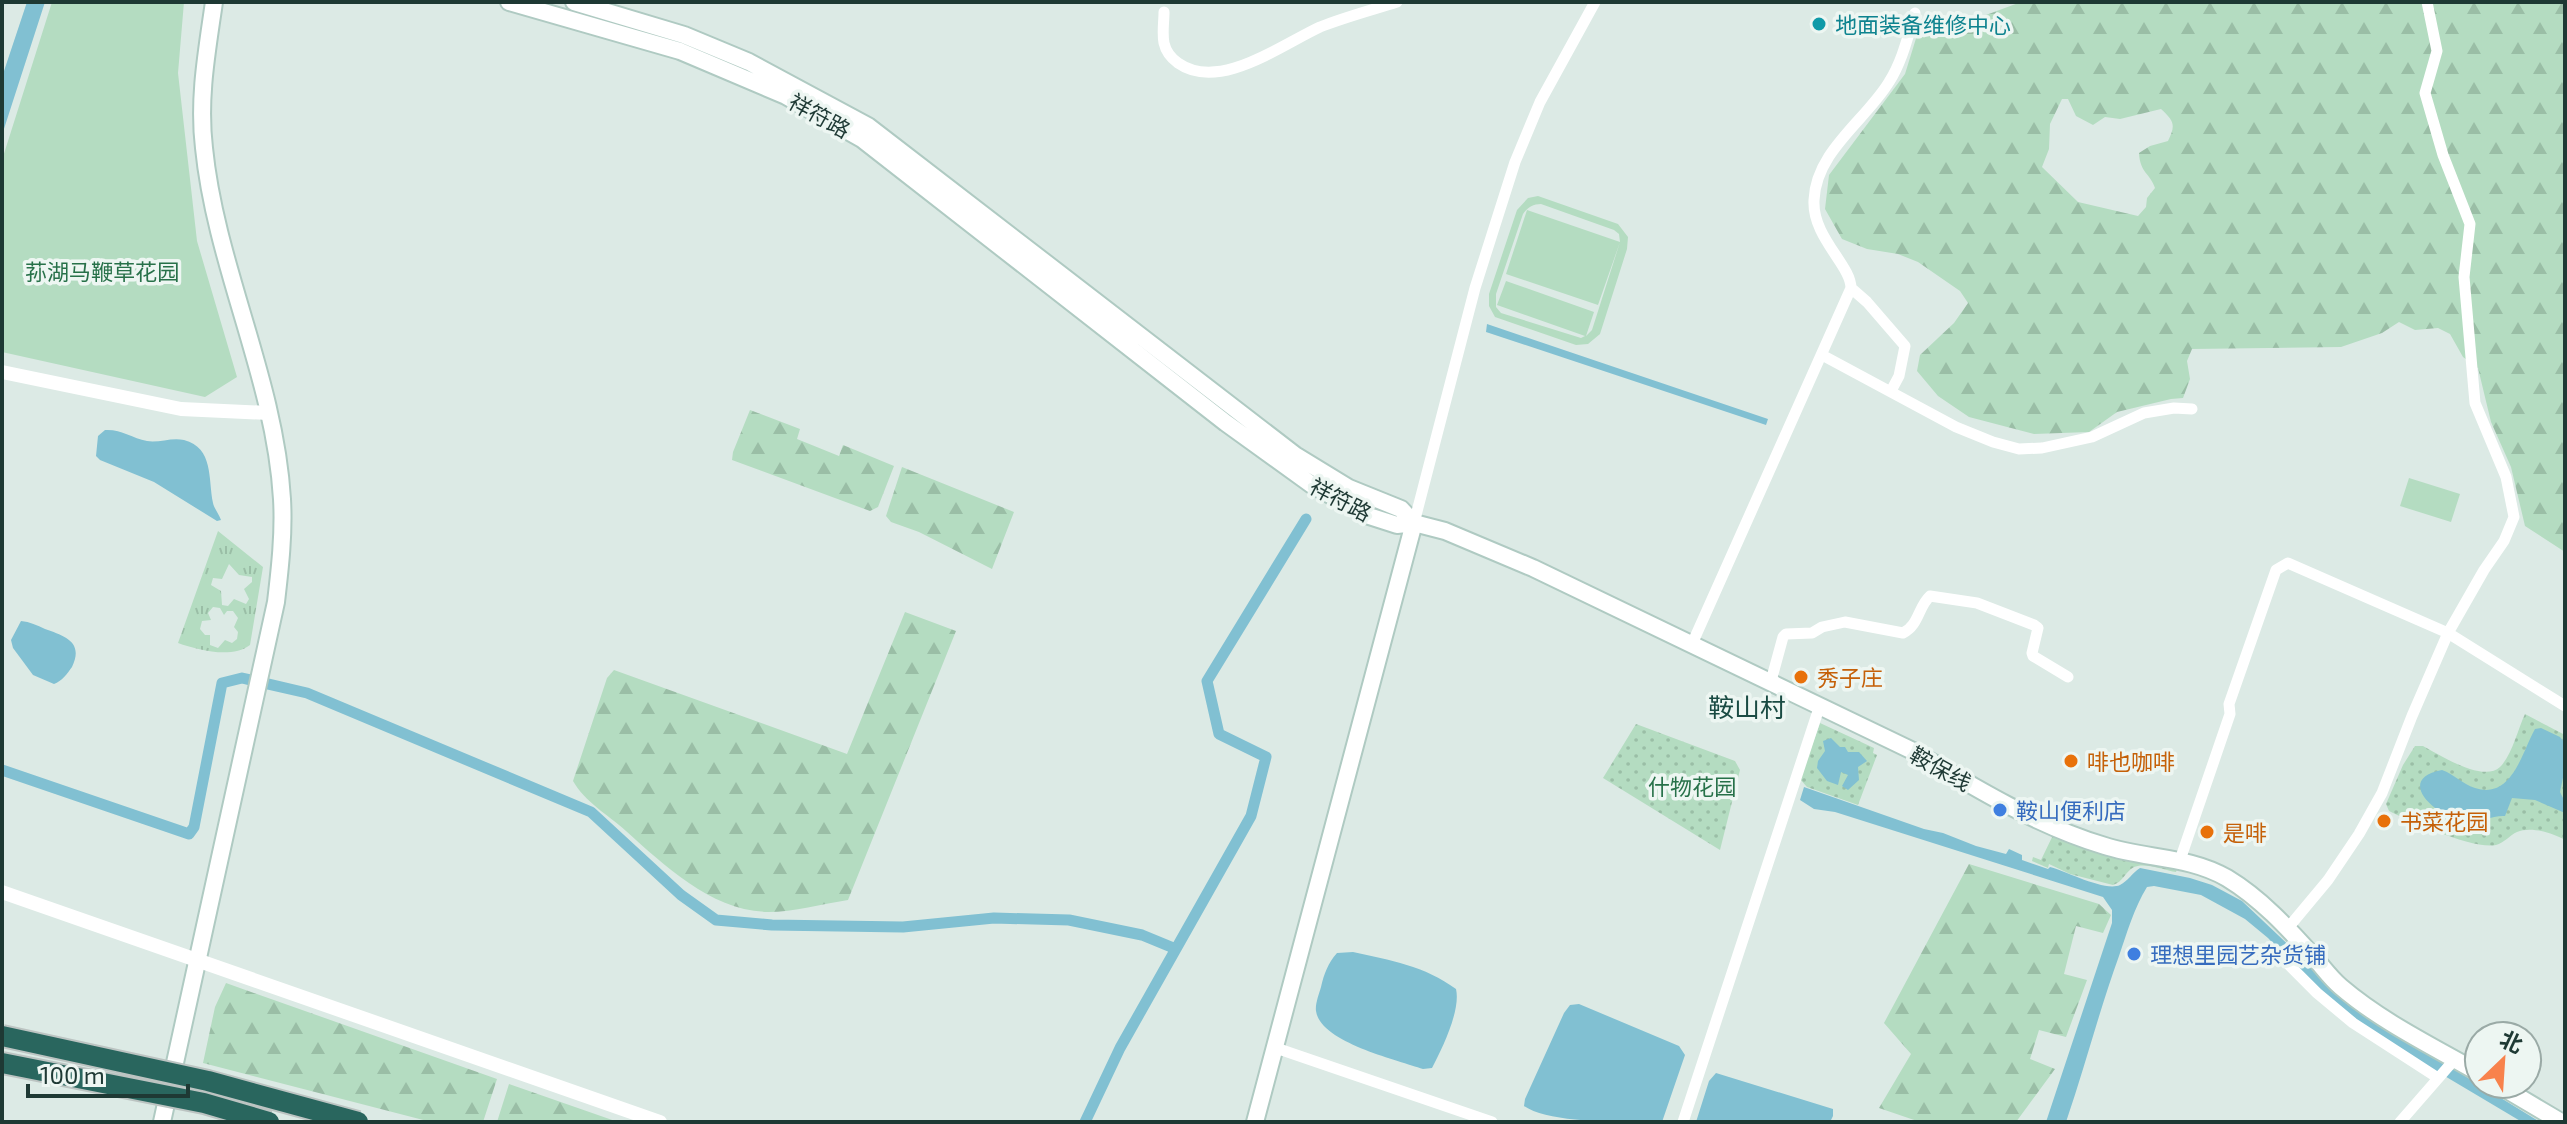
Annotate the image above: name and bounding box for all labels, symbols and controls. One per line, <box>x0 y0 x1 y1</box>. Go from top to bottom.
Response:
place label: 地面装备维修中心 <box>1835 11 2011 37</box>
marker: 地面装备维修中心 <box>1810 15 1828 33</box>
street label: 祥符路 <box>785 88 855 142</box>
park label: 荪湖马鞭草花园 <box>25 258 179 284</box>
street label: 祥符路 <box>1306 472 1376 526</box>
place label: 秀子庄 <box>1817 664 1883 690</box>
marker: 秀子庄 <box>1792 668 1810 686</box>
district label: 鞍山村 <box>1708 691 1786 722</box>
street label: 鞍保线 <box>1906 741 1976 795</box>
place label: 啡也咖啡 <box>2087 748 2175 774</box>
marker: 啡也咖啡 <box>2062 752 2080 770</box>
park label: 什物花园 <box>1648 773 1736 799</box>
place label: 鞍山便利店 <box>2016 797 2126 823</box>
marker: 鞍山便利店 <box>1991 801 2009 819</box>
place label: 书菜花园 <box>2400 808 2488 834</box>
marker: 书菜花园 <box>2375 812 2393 830</box>
place label: 是啡 <box>2223 819 2267 845</box>
marker: 是啡 <box>2198 823 2216 841</box>
place label: 理想里园艺杂货铺 <box>2150 941 2326 967</box>
marker: 理想里园艺杂货铺 <box>2125 945 2143 963</box>
north arrow <box>2463 1020 2543 1100</box>
text: 北 <box>2496 1025 2527 1057</box>
scale bar <box>28 1048 188 1098</box>
text: 100 m <box>40 1060 105 1089</box>

